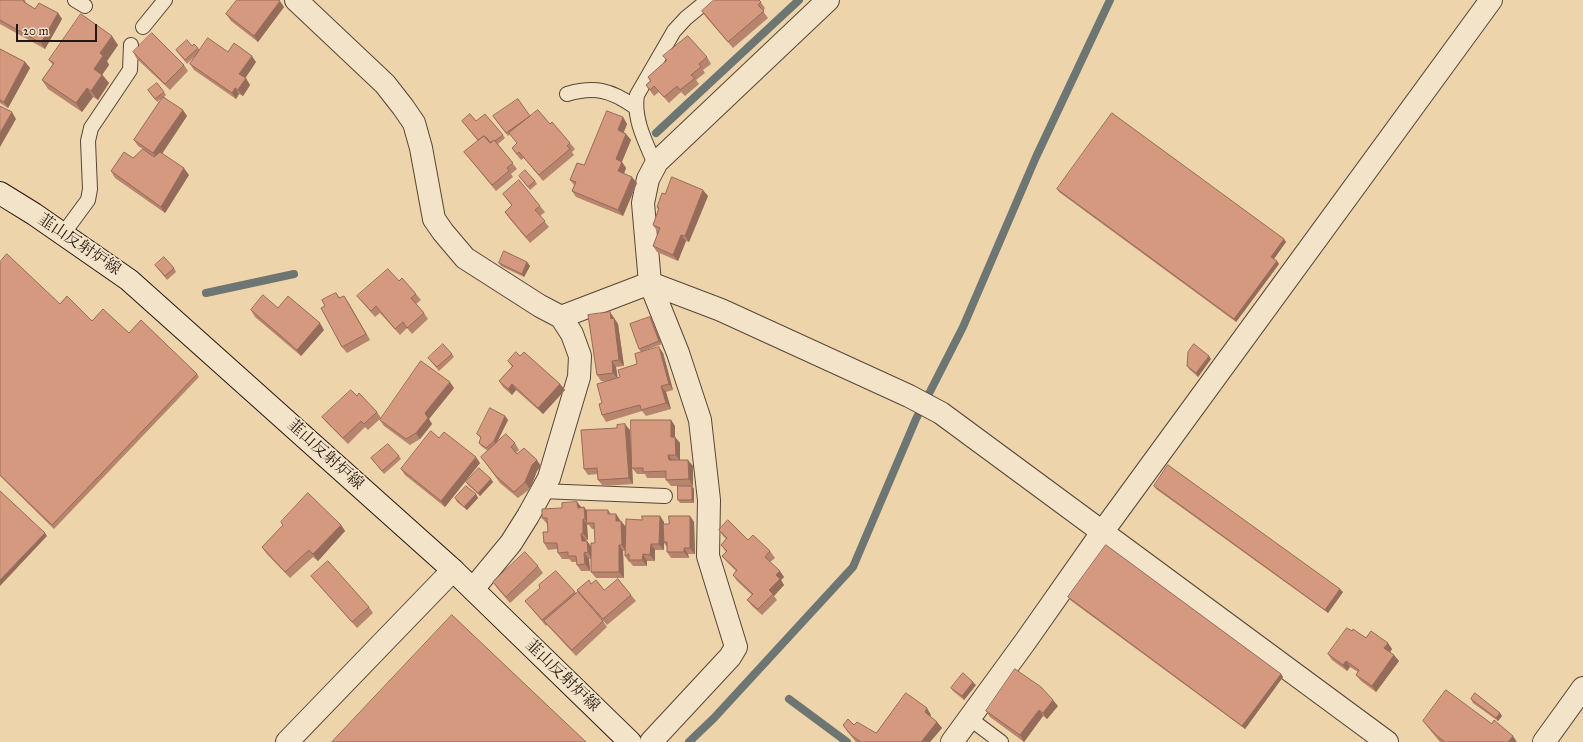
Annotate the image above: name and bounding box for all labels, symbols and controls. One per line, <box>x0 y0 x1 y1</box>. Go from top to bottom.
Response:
scale bar <box>18 16 99 42</box>
text: 20 m <box>23 24 49 38</box>
street label: 韮山反射炉線 <box>34 210 124 280</box>
street label: 韮山反射炉線 <box>283 416 367 494</box>
street label: 韮山反射炉線 <box>521 636 603 716</box>

